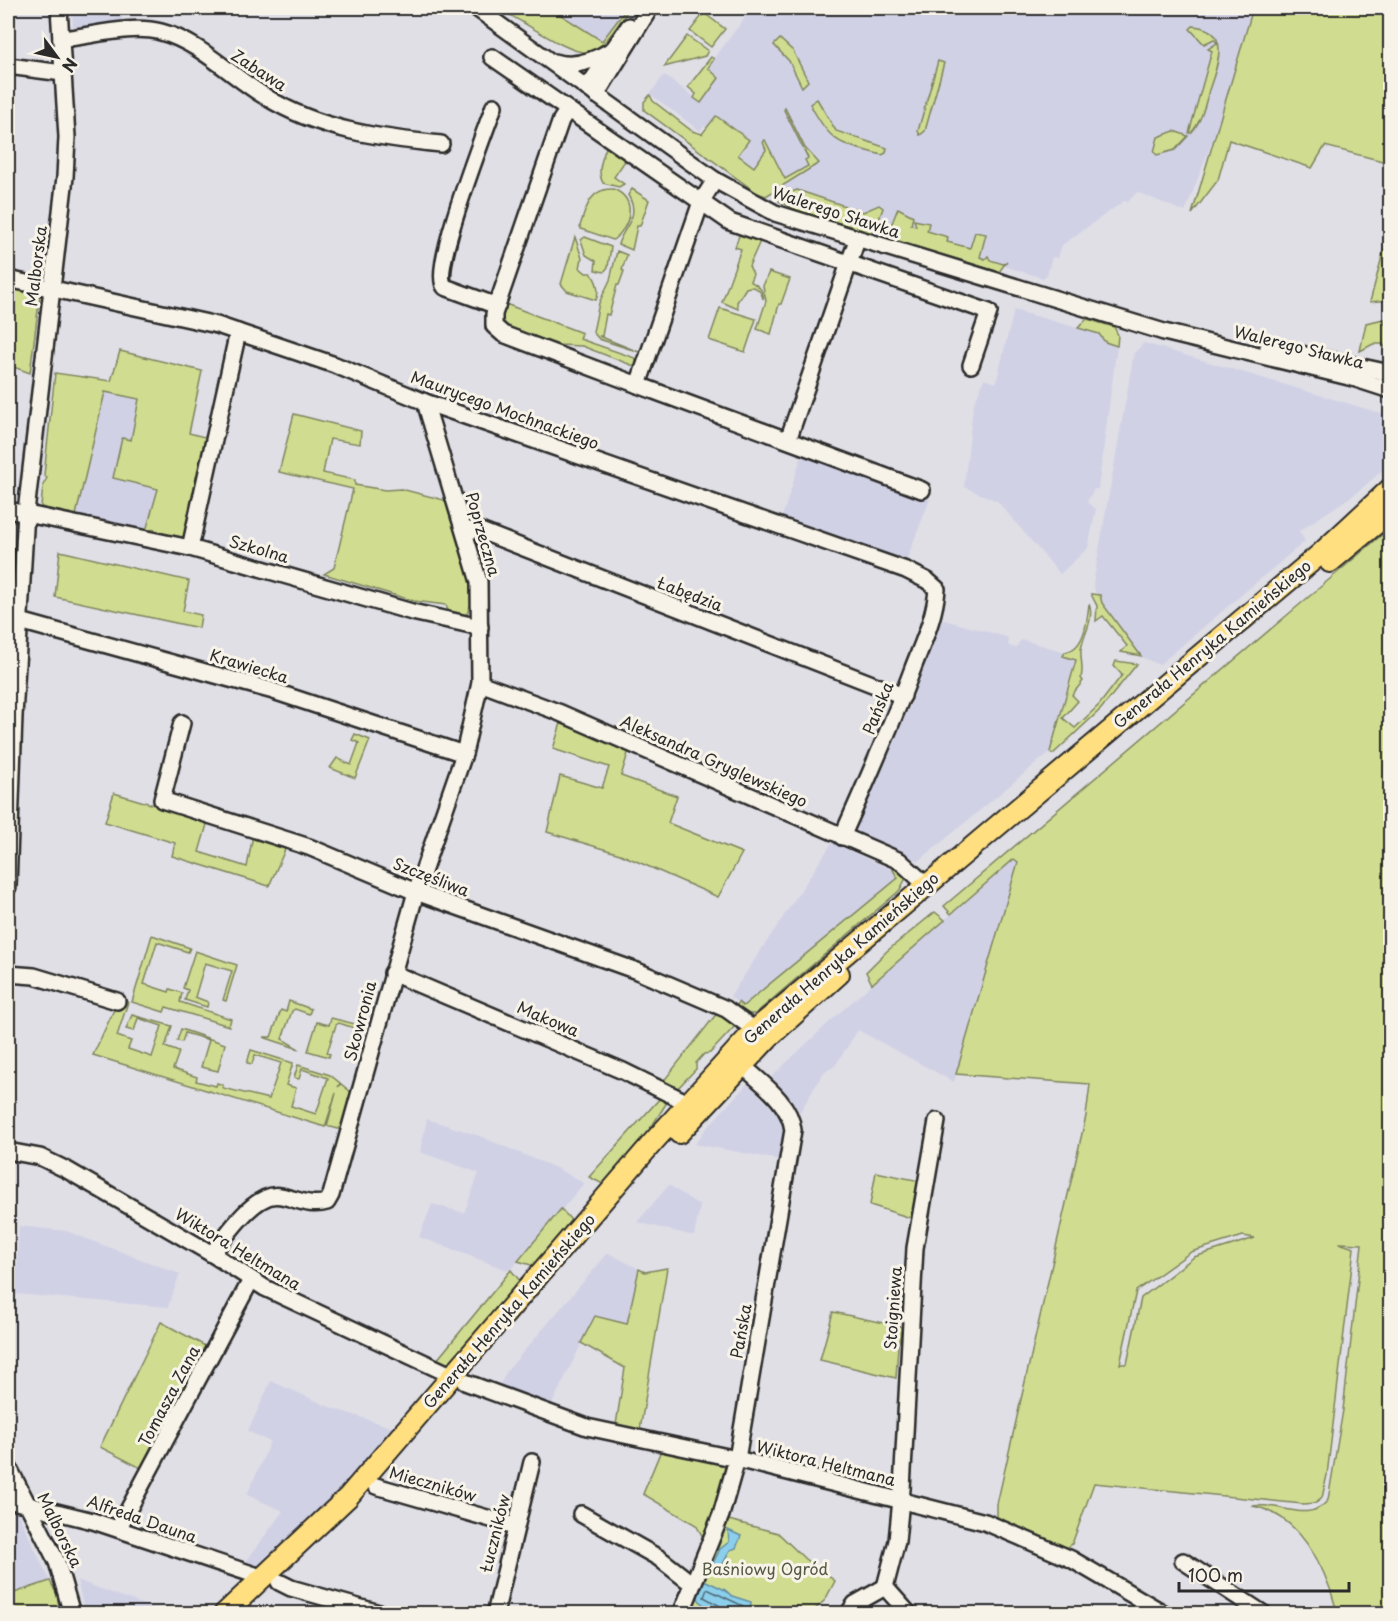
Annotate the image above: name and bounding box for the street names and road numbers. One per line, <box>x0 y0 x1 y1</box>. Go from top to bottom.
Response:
street label: Zabawa <box>227 42 292 96</box>
street label: Walerego Sławka <box>769 179 904 243</box>
street label: Malborska <box>18 224 52 308</box>
street label: Walerego Sławka <box>1232 318 1368 374</box>
street label: Maurycego Mochnackiego <box>408 364 603 454</box>
street label: Poprzeczna <box>461 489 507 579</box>
street label: Szkolna <box>227 528 292 568</box>
street label: Generała Henryka Kamieńskiego <box>1107 553 1316 733</box>
street label: Łabędzia <box>653 569 727 617</box>
street label: Krawiecka <box>207 642 292 688</box>
street label: Pańska <box>856 678 899 738</box>
street label: Aleksandra Gryglewskiego <box>617 708 812 812</box>
street label: Szczęśliwa <box>390 851 473 902</box>
street label: Generała Henryka Kamieńskiego <box>737 865 943 1049</box>
street label: Skowronia <box>337 978 381 1064</box>
street label: Makowa <box>514 994 583 1042</box>
street label: Wiktora Heltmana <box>171 1201 306 1295</box>
street label: Generała Henryka Kamieńskiego <box>416 1207 600 1413</box>
street label: Stoigniewa <box>877 1265 907 1350</box>
street label: Pańska <box>723 1302 757 1360</box>
street label: Tomasza Zana <box>131 1341 205 1450</box>
street label: Wiktora Heltmana <box>754 1433 898 1491</box>
street label: Mieczników <box>387 1459 480 1507</box>
street label: Malborska <box>32 1488 89 1571</box>
street label: Alfreda Dauna <box>84 1488 200 1548</box>
street label: Łuczników <box>472 1491 515 1576</box>

